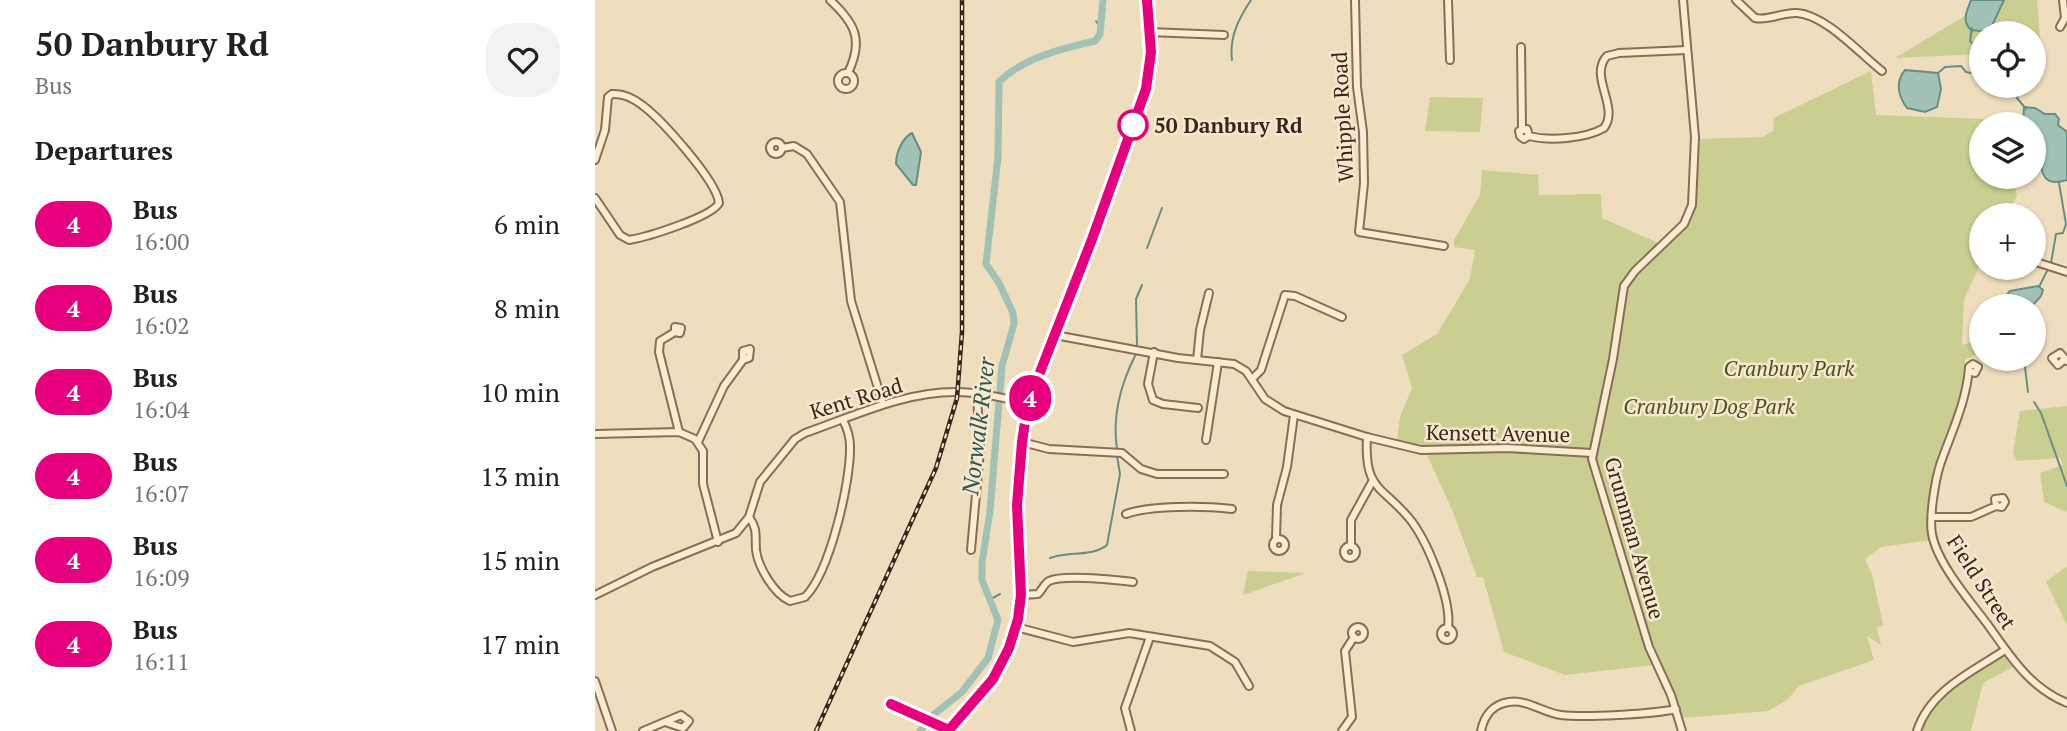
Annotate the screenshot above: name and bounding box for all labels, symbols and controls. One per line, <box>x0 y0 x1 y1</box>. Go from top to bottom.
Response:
map controls <box>1969 21 2046 371</box>
button: locate <box>1969 21 2046 98</box>
text: 50 Danbury Rd <box>35 22 269 65</box>
button: heart <box>486 23 560 97</box>
street label: Whipple Road <box>1325 51 1359 183</box>
text: Bus <box>35 70 72 101</box>
marker: 50 Danbury Rd <box>1118 110 1148 140</box>
place label: 50 Danbury Rd <box>1154 111 1303 139</box>
button: layers <box>1969 112 2046 189</box>
text: Departures <box>35 133 173 167</box>
text: Bus <box>133 192 178 226</box>
button: + <box>1969 203 2046 280</box>
text: 6 min <box>494 207 560 241</box>
text: 4 <box>67 208 80 240</box>
text: 16:00 <box>133 226 190 257</box>
text: Bus <box>133 276 178 310</box>
text: 8 min <box>494 291 560 325</box>
text: 4 <box>67 292 80 324</box>
button: − <box>1969 294 2046 371</box>
text: 16:02 <box>133 310 190 341</box>
water label: Norwalk River <box>954 354 1002 498</box>
park label: Cranbury Park <box>1724 354 1855 382</box>
text: Bus <box>133 360 178 394</box>
street label: Kent Road <box>806 371 906 425</box>
text: 10 min <box>480 375 560 409</box>
line badge: 4 <box>1007 375 1053 421</box>
text: 4 <box>67 376 80 408</box>
text: 4 <box>1023 382 1037 414</box>
park label: Cranbury Dog Park <box>1623 392 1796 420</box>
text: 16:04 <box>133 394 190 425</box>
street label: Kensett Avenue <box>1426 418 1570 448</box>
text: Bus <box>133 444 178 478</box>
street label: Grumman Avenue <box>1598 454 1672 622</box>
text: 13 min <box>480 459 560 493</box>
text: 4 <box>67 460 80 492</box>
text: 16:07 <box>133 478 190 509</box>
text: Bus <box>133 528 178 562</box>
street label: Field Street <box>1941 529 2023 635</box>
text: 15 min <box>480 543 560 577</box>
text: 4 <box>67 544 80 576</box>
text: 16:09 <box>133 562 190 593</box>
text: Bus <box>133 612 178 646</box>
text: 17 min <box>480 627 560 661</box>
text: 4 <box>67 628 80 660</box>
text: 16:11 <box>133 646 190 677</box>

